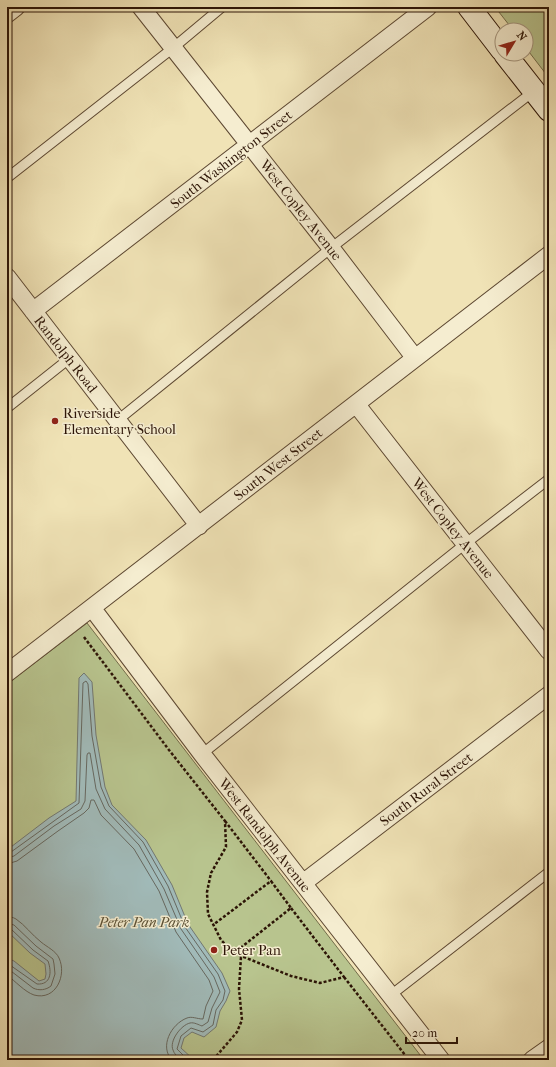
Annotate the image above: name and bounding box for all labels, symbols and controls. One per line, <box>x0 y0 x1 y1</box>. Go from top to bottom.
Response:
north arrow <box>494 22 534 62</box>
text: N <box>514 29 530 44</box>
street label: South Washington Street <box>167 106 296 212</box>
street label: West Copley Avenue <box>255 156 345 264</box>
street label: Randolph Road <box>30 312 101 396</box>
place label: Riverside Elementary School <box>63 405 176 438</box>
marker: Riverside Elementary School <box>50 416 60 426</box>
street label: South West Street <box>231 425 326 504</box>
street label: West Copley Avenue <box>407 474 497 582</box>
street label: South Rural Street <box>376 749 476 830</box>
street label: West Randolph Avenue <box>214 774 314 896</box>
park label: Peter Pan Park <box>98 914 189 931</box>
place label: Peter Pan <box>222 942 281 959</box>
marker: Peter Pan <box>209 945 219 955</box>
scale bar <box>406 1019 457 1045</box>
text: 20 m <box>412 1026 437 1040</box>

